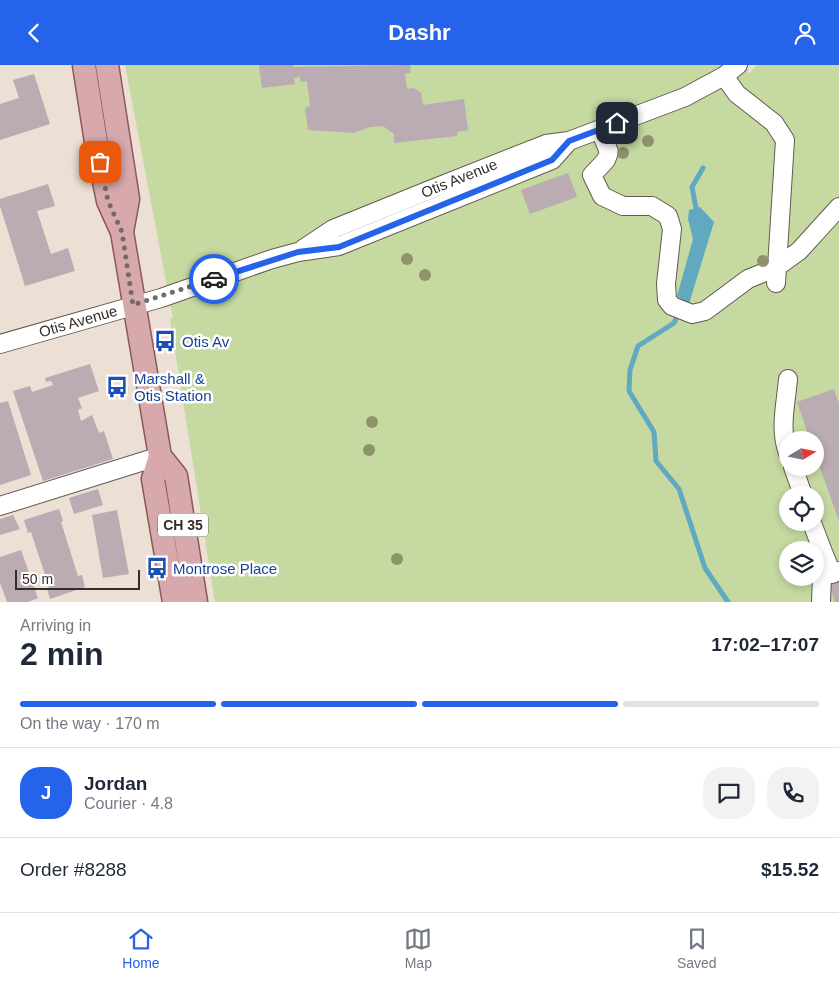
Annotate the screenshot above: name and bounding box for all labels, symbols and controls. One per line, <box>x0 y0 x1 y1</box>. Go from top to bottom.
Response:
icon: back <box>20 19 48 47</box>
icon: person <box>791 19 819 47</box>
text: Dashr <box>388 20 451 45</box>
pin <box>596 102 638 144</box>
icon: home <box>603 109 631 137</box>
pin <box>79 141 121 183</box>
icon: bag <box>86 148 114 176</box>
street label: Otis Avenue <box>418 155 500 201</box>
courier <box>189 254 239 304</box>
icon: car <box>200 265 228 293</box>
street label: Otis Avenue <box>37 302 119 340</box>
bus stop icon: Otis Av <box>152 328 178 354</box>
place label: Otis Av <box>182 333 230 350</box>
place label: Marshall & Otis Station <box>134 370 212 404</box>
bus stop icon: Marshall & Otis Station <box>104 374 130 400</box>
north arrow <box>779 431 824 476</box>
map controls <box>779 431 824 586</box>
button: locate <box>779 486 824 531</box>
road number: CH 35 <box>158 513 208 537</box>
button: layers <box>779 541 824 586</box>
bus stop icon: Montrose Place <box>144 555 170 581</box>
place label: Montrose Place <box>173 560 277 577</box>
scale bar <box>15 567 140 590</box>
text: 50 m <box>22 571 53 587</box>
text: Arriving in <box>20 617 91 634</box>
text: 17:02–17:07 <box>711 634 819 655</box>
text: 2 min <box>20 636 104 672</box>
text: On the way · 170 m <box>20 715 160 732</box>
button: chat <box>703 767 755 819</box>
button: phone <box>767 767 819 819</box>
text: Jordan <box>84 773 147 794</box>
text: J <box>41 782 51 803</box>
text: Courier · 4.8 <box>84 795 173 812</box>
text: Order #8288 <box>20 859 127 880</box>
text: $15.52 <box>761 859 819 880</box>
tab: Home <box>122 925 160 971</box>
tab: Map <box>404 925 432 971</box>
tab: Saved <box>677 925 717 971</box>

